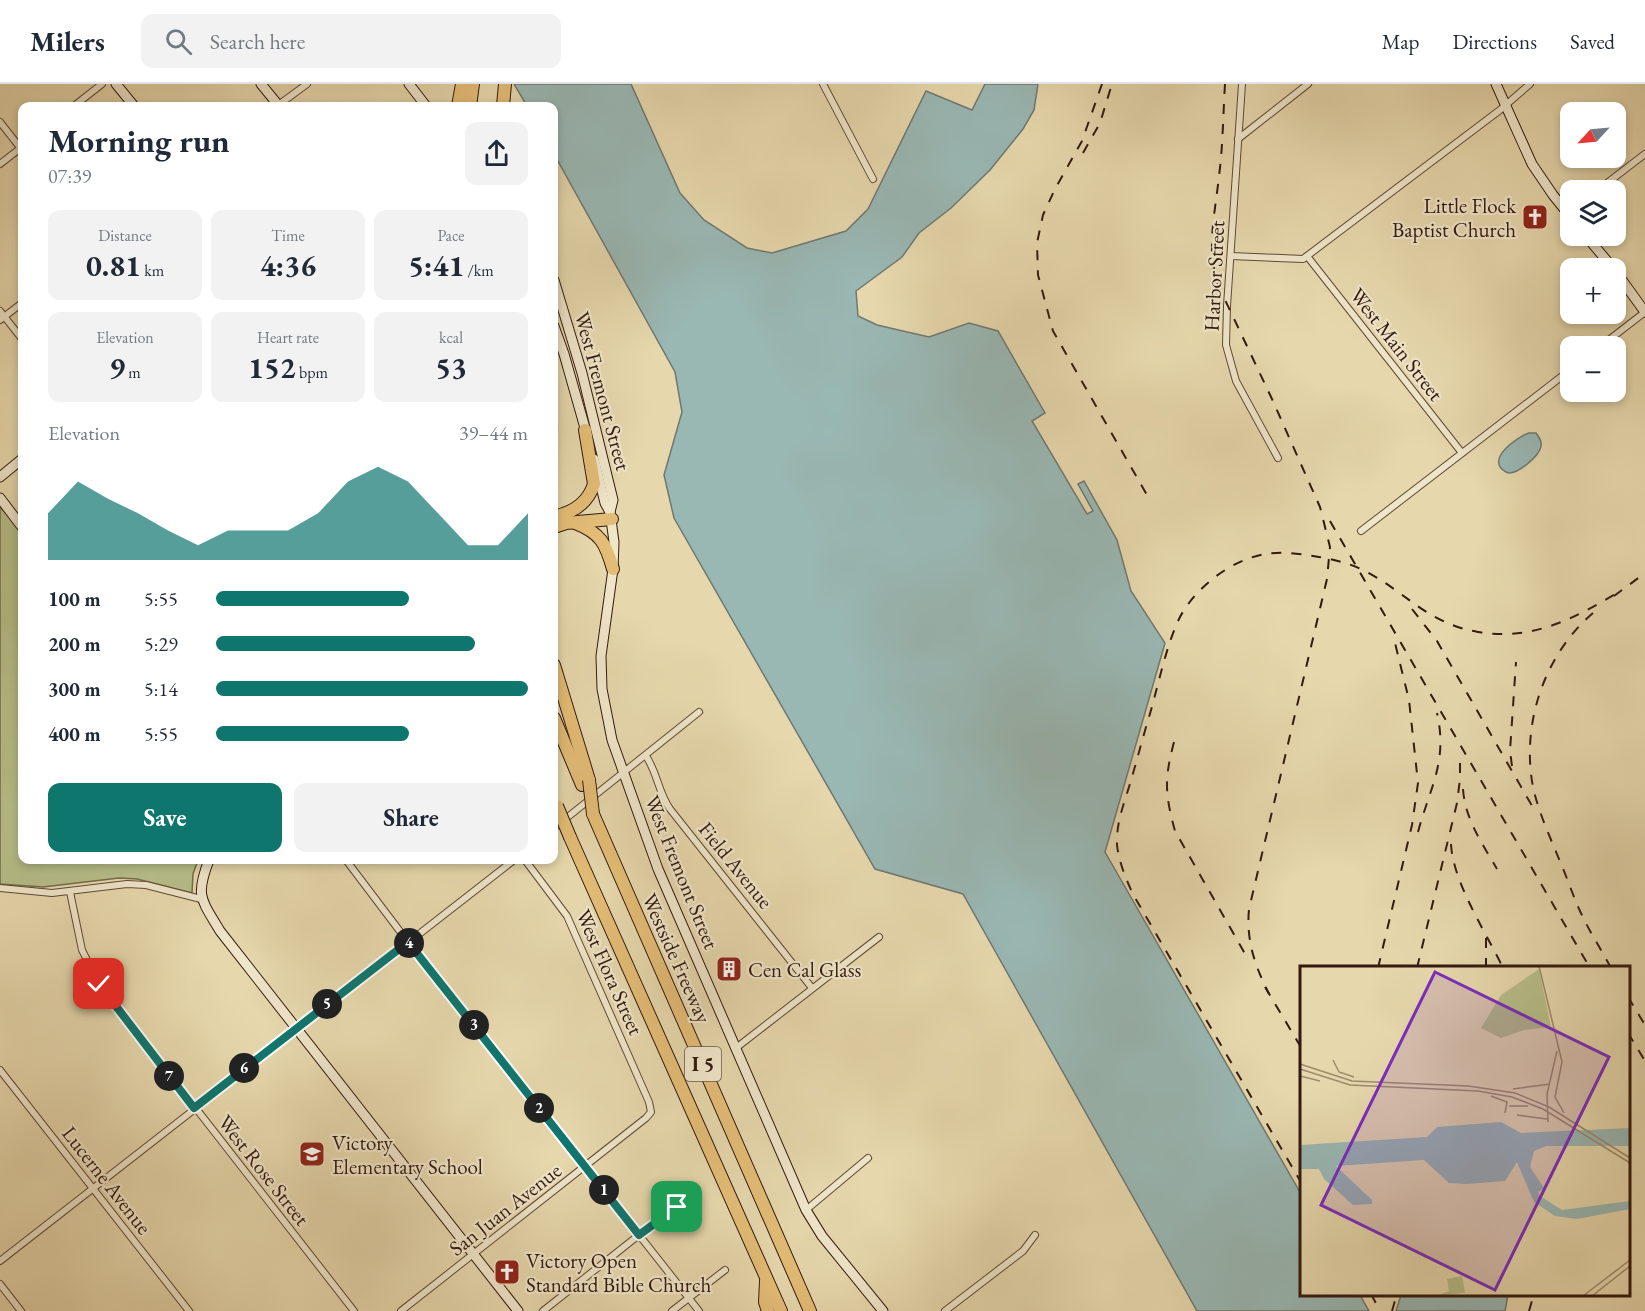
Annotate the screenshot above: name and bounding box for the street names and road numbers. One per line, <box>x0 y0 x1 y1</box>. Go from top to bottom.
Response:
street label: Harbor Street <box>1198 219 1230 332</box>
street label: West Main Street <box>1344 282 1450 406</box>
street label: West Fremont Street <box>569 308 637 474</box>
street label: West Fremont Street <box>639 791 725 953</box>
street label: Field Avenue <box>693 816 779 914</box>
street label: Westside Freeway <box>636 889 718 1028</box>
street label: West Flora Street <box>570 905 650 1039</box>
road number: I 5 <box>685 1047 721 1081</box>
street label: West Rose Street <box>212 1109 316 1231</box>
street label: Lucerne Avenue <box>56 1120 158 1240</box>
street label: San Juan Avenue <box>443 1157 567 1261</box>

